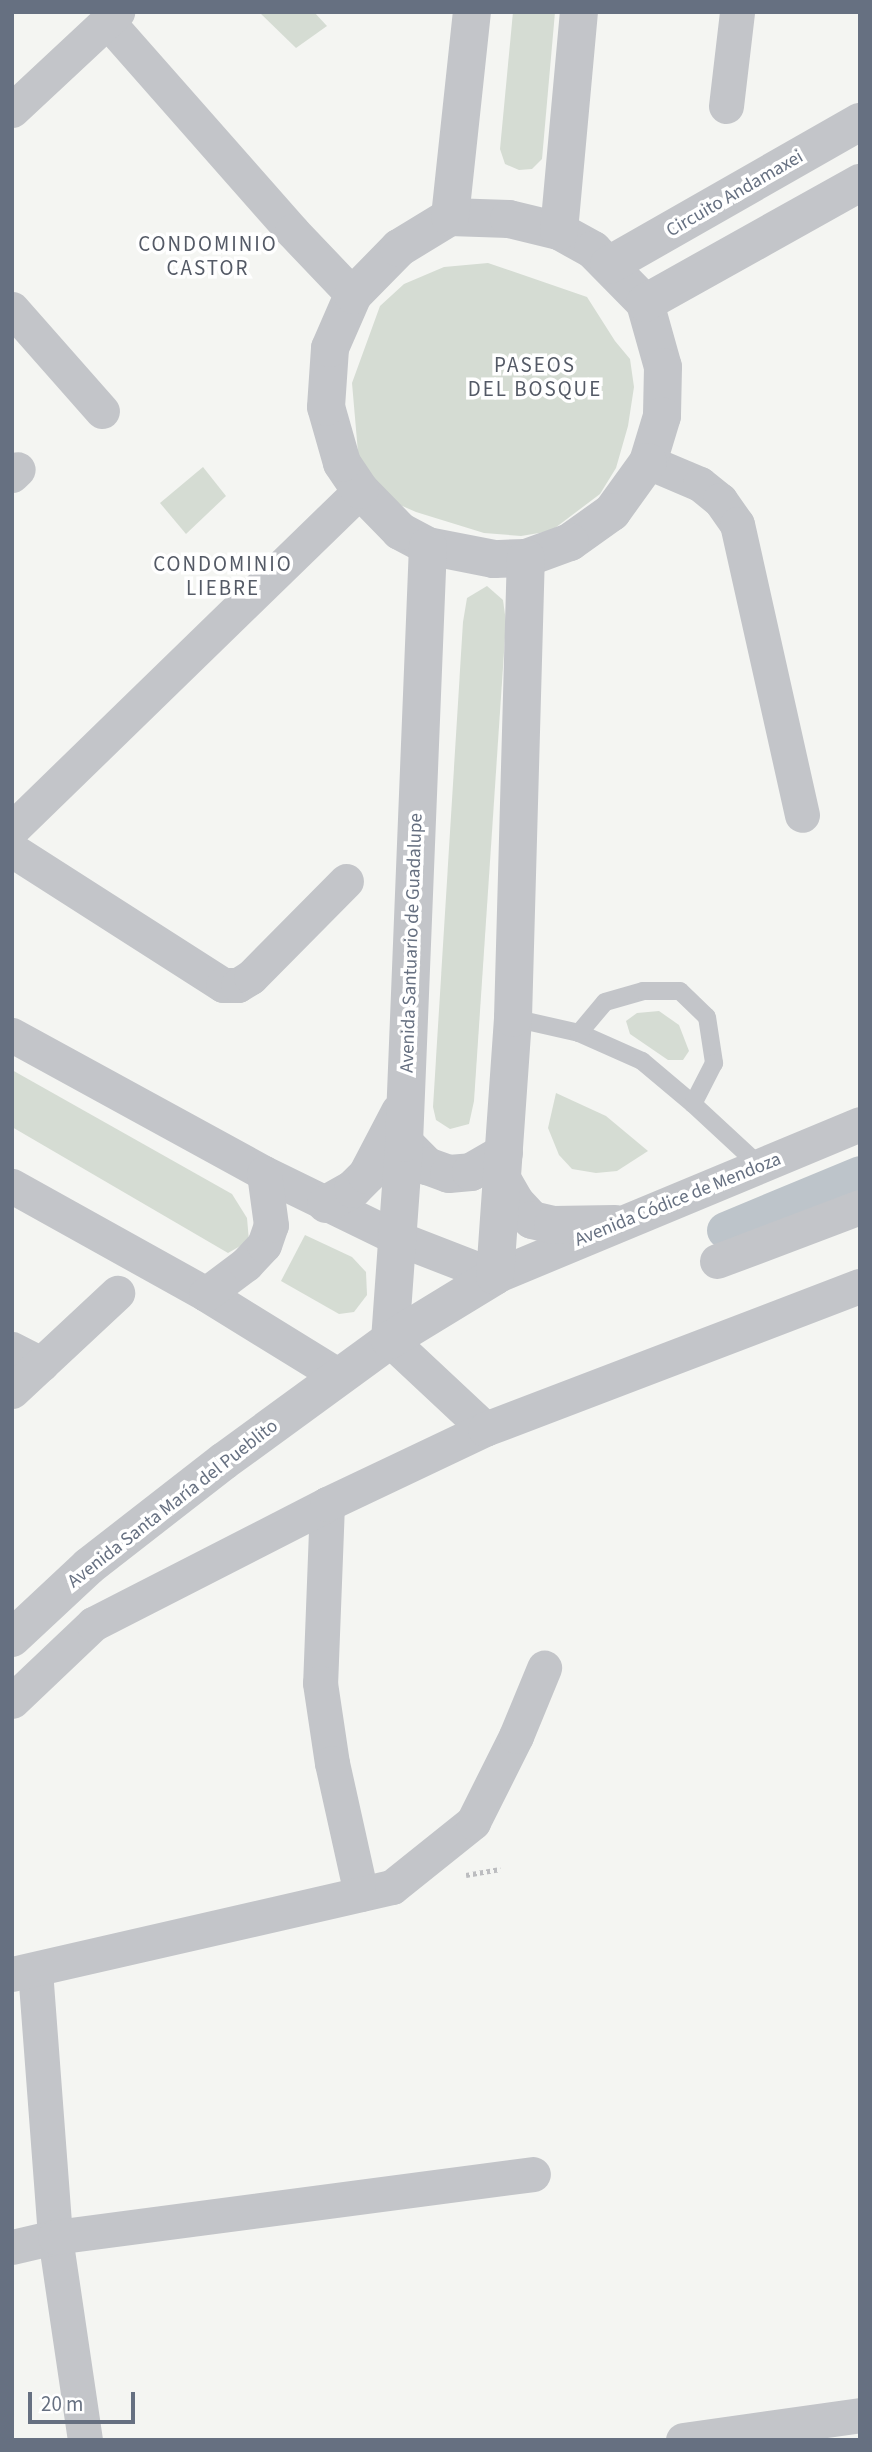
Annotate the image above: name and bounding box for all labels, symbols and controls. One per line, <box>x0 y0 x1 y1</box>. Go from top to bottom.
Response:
street label: Circuito Andamaxei <box>663 146 807 242</box>
district label: CONDOMINIO CASTOR <box>139 231 277 281</box>
district label: PASEOS DEL BOSQUE <box>469 352 601 402</box>
district label: CONDOMINIO LIEBRE <box>154 551 292 601</box>
street label: Avenida Santuario de Guadalupe <box>396 813 428 1073</box>
street label: Avenida Códice de Mendoza <box>571 1148 785 1252</box>
street label: Avenida Santa María del Pueblito <box>63 1415 283 1593</box>
scale bar <box>32 2378 138 2422</box>
text: 20 m <box>41 2389 83 2419</box>

